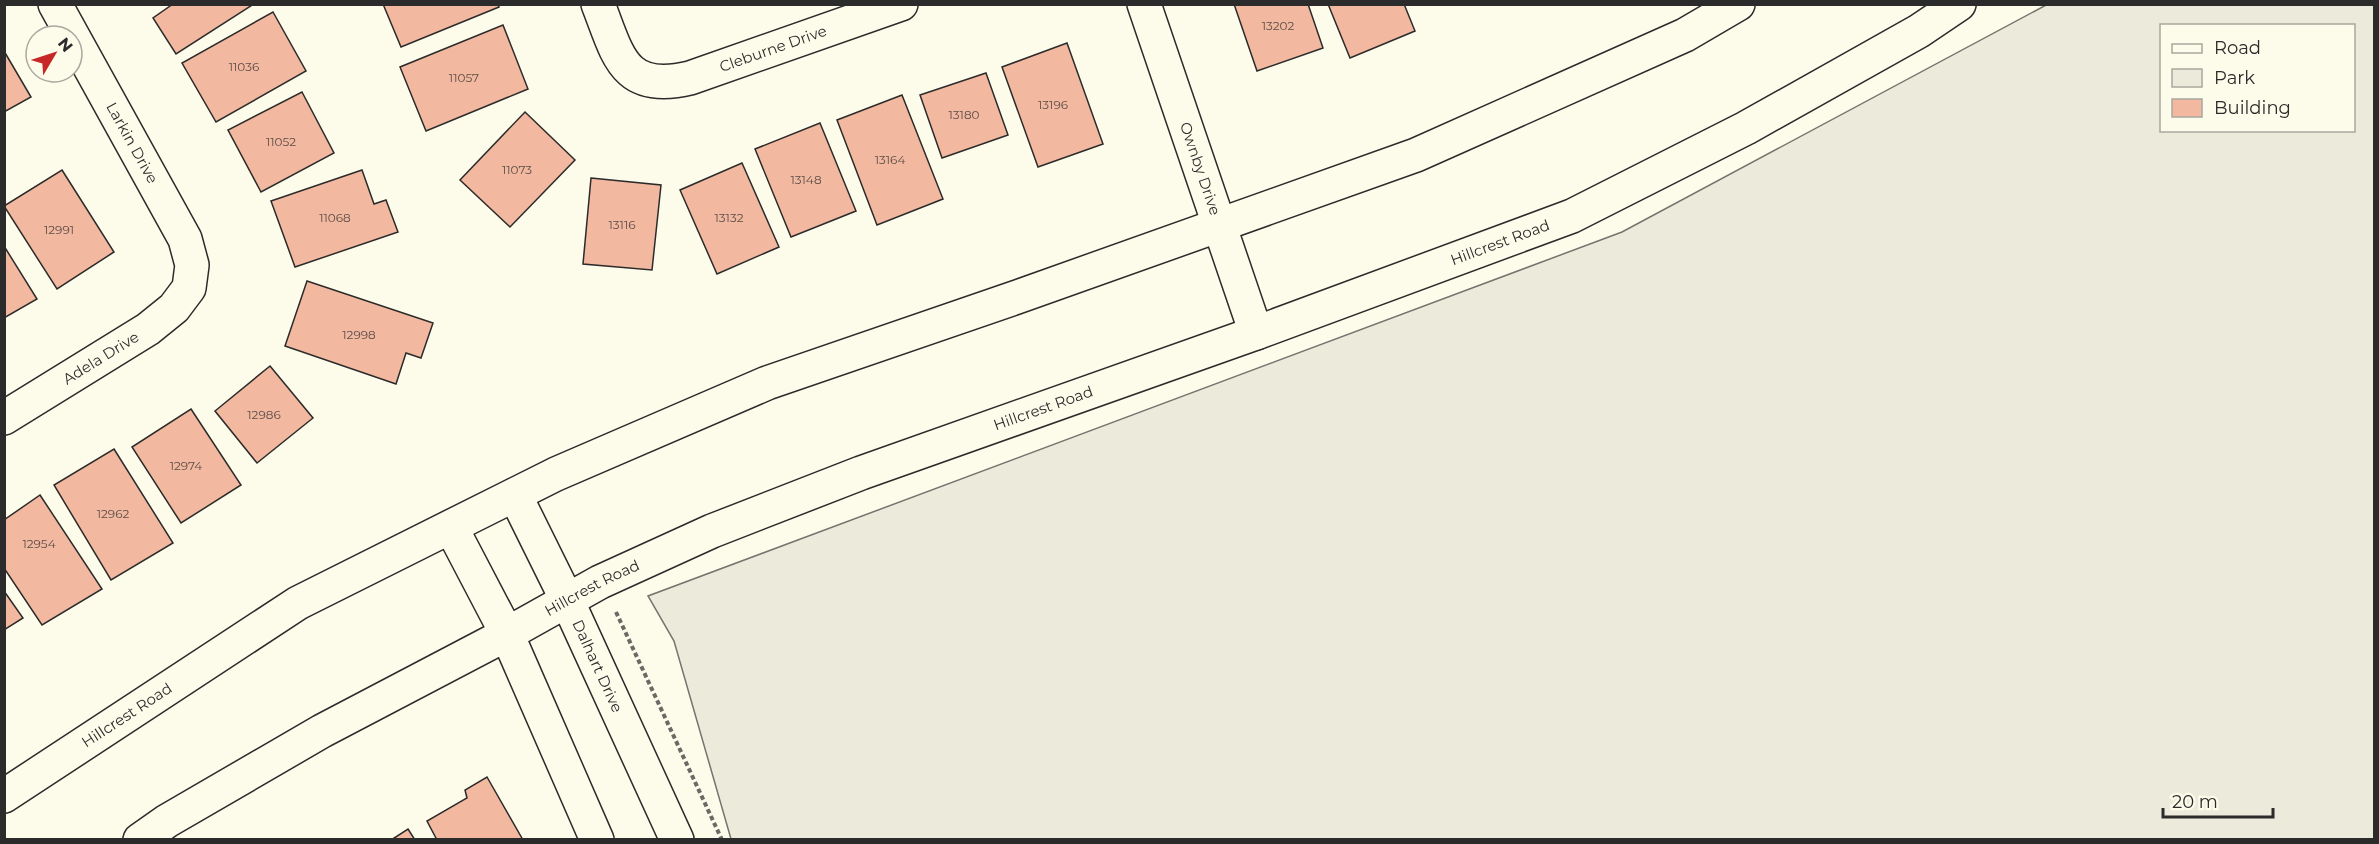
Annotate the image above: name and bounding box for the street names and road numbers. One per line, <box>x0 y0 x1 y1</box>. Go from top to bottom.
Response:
street label: Cleburne Drive <box>717 21 829 76</box>
street label: Larkin Drive <box>102 99 163 187</box>
street label: Ownby Drive <box>1176 119 1225 218</box>
street label: Hillcrest Road <box>1448 215 1552 269</box>
street label: Adela Drive <box>59 327 142 388</box>
street label: Hillcrest Road <box>991 382 1095 434</box>
street label: Hillcrest Road <box>541 555 642 620</box>
street label: Dalhart Drive <box>568 617 627 715</box>
street label: Hillcrest Road <box>78 678 175 751</box>

